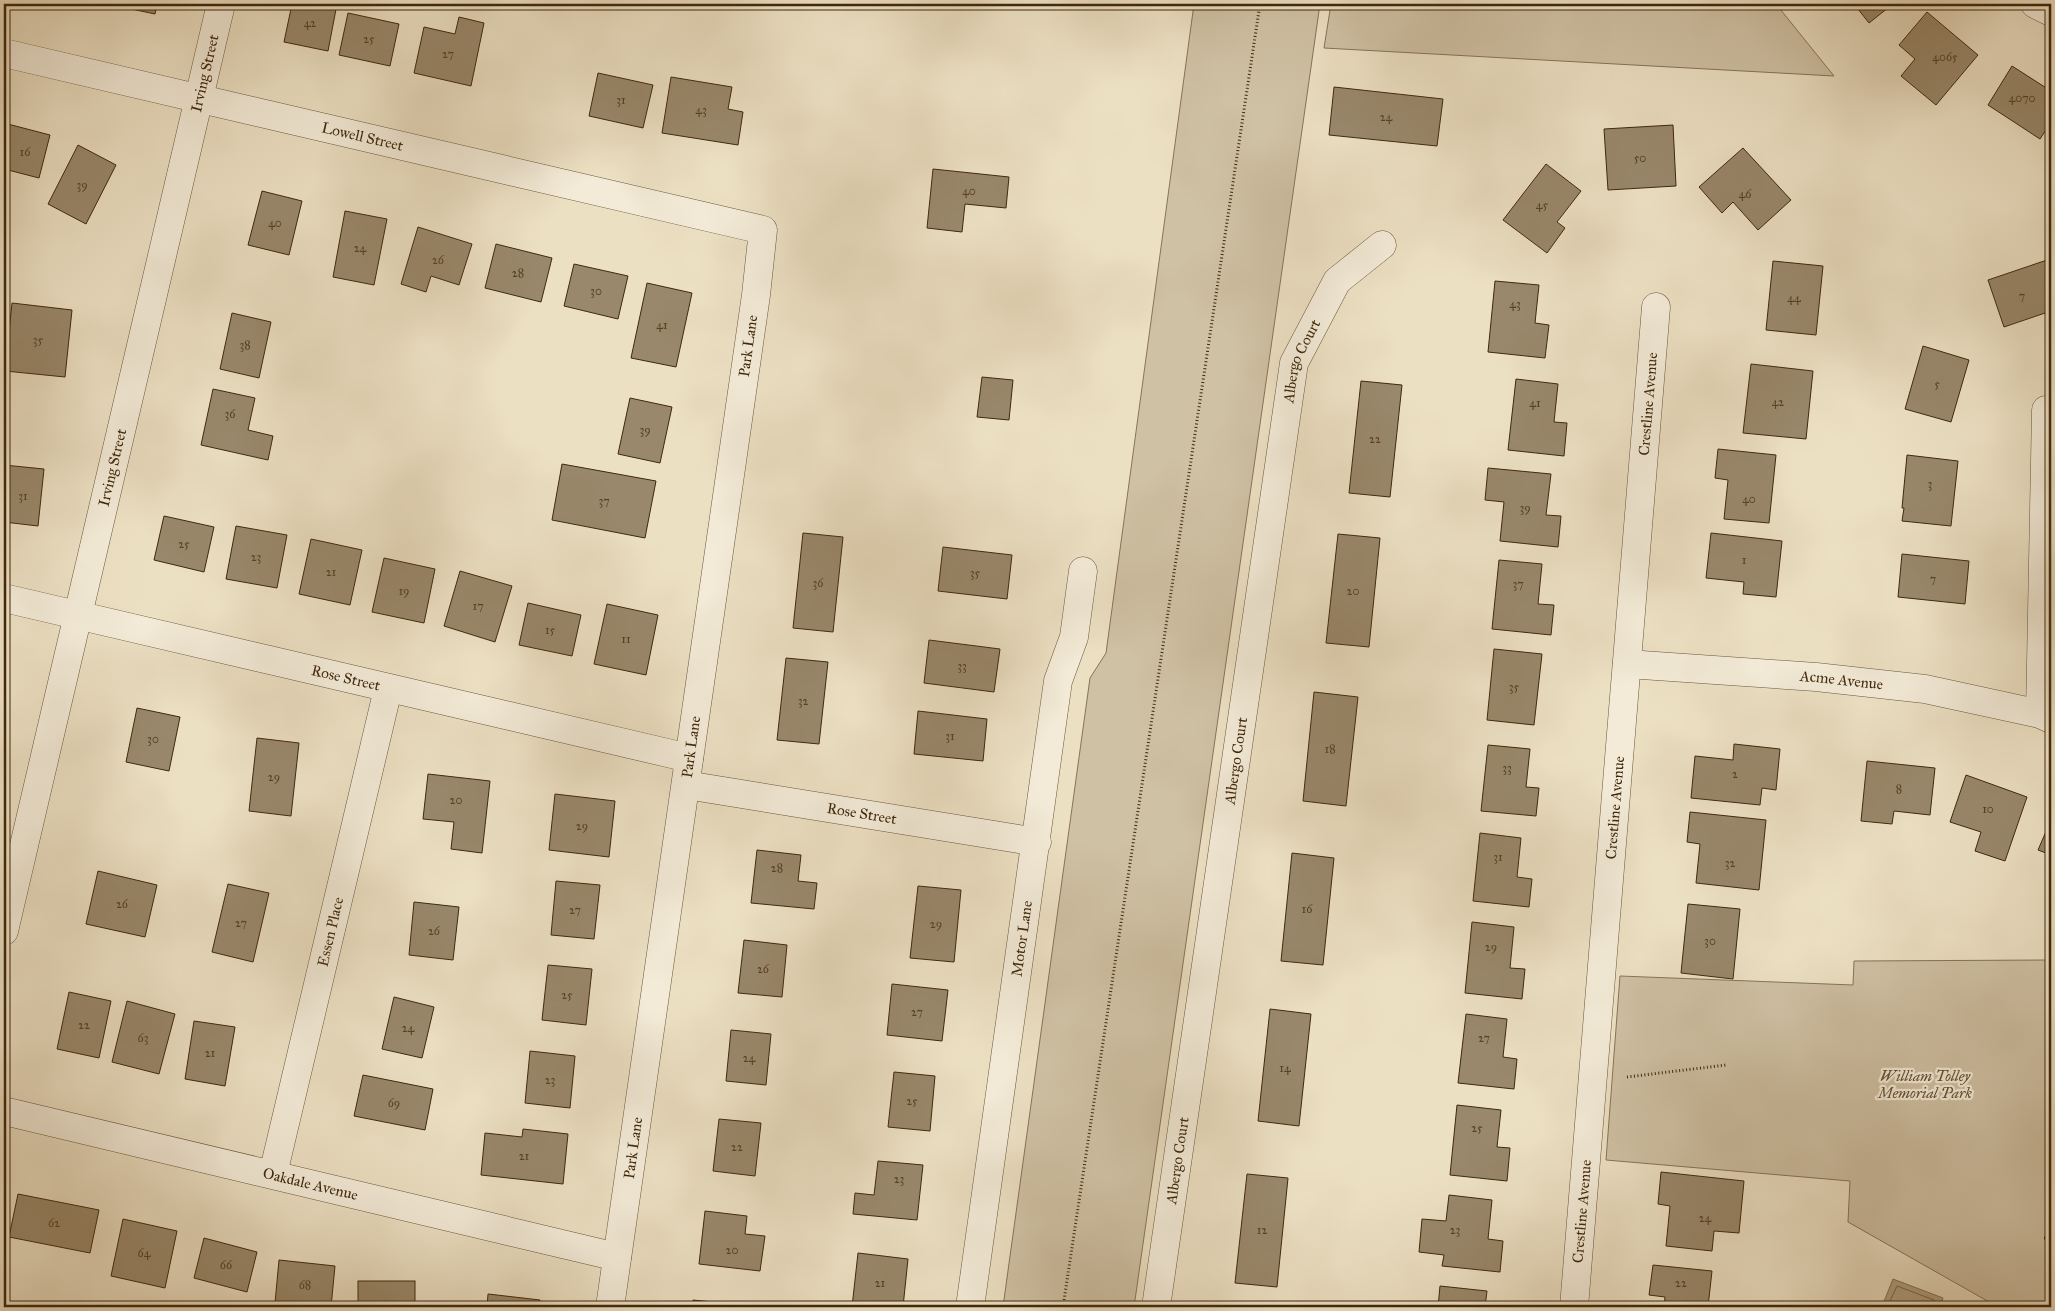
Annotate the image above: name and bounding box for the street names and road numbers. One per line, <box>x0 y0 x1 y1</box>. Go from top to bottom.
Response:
street label: Irving Street <box>187 32 223 114</box>
street label: Lowell Street <box>320 118 406 155</box>
street label: Park Lane <box>735 314 761 378</box>
street label: Albergo Court <box>1279 316 1325 405</box>
street label: Crestline Avenue <box>1635 352 1661 456</box>
street label: Irving Street <box>95 426 130 508</box>
street label: Rose Street <box>309 661 383 695</box>
street label: Acme Avenue <box>1798 667 1884 693</box>
street label: Park Lane <box>678 715 704 779</box>
street label: Albergo Court <box>1220 715 1251 807</box>
street label: Crestline Avenue <box>1602 755 1628 860</box>
street label: Rose Street <box>826 799 899 828</box>
street label: Essen Place <box>314 895 347 968</box>
street label: Motor Lane <box>1008 899 1036 978</box>
street label: Albergo Court <box>1162 1115 1193 1206</box>
street label: Park Lane <box>620 1116 646 1180</box>
street label: Crestline Avenue <box>1569 1159 1595 1264</box>
street label: Oakdale Avenue <box>261 1164 360 1204</box>

